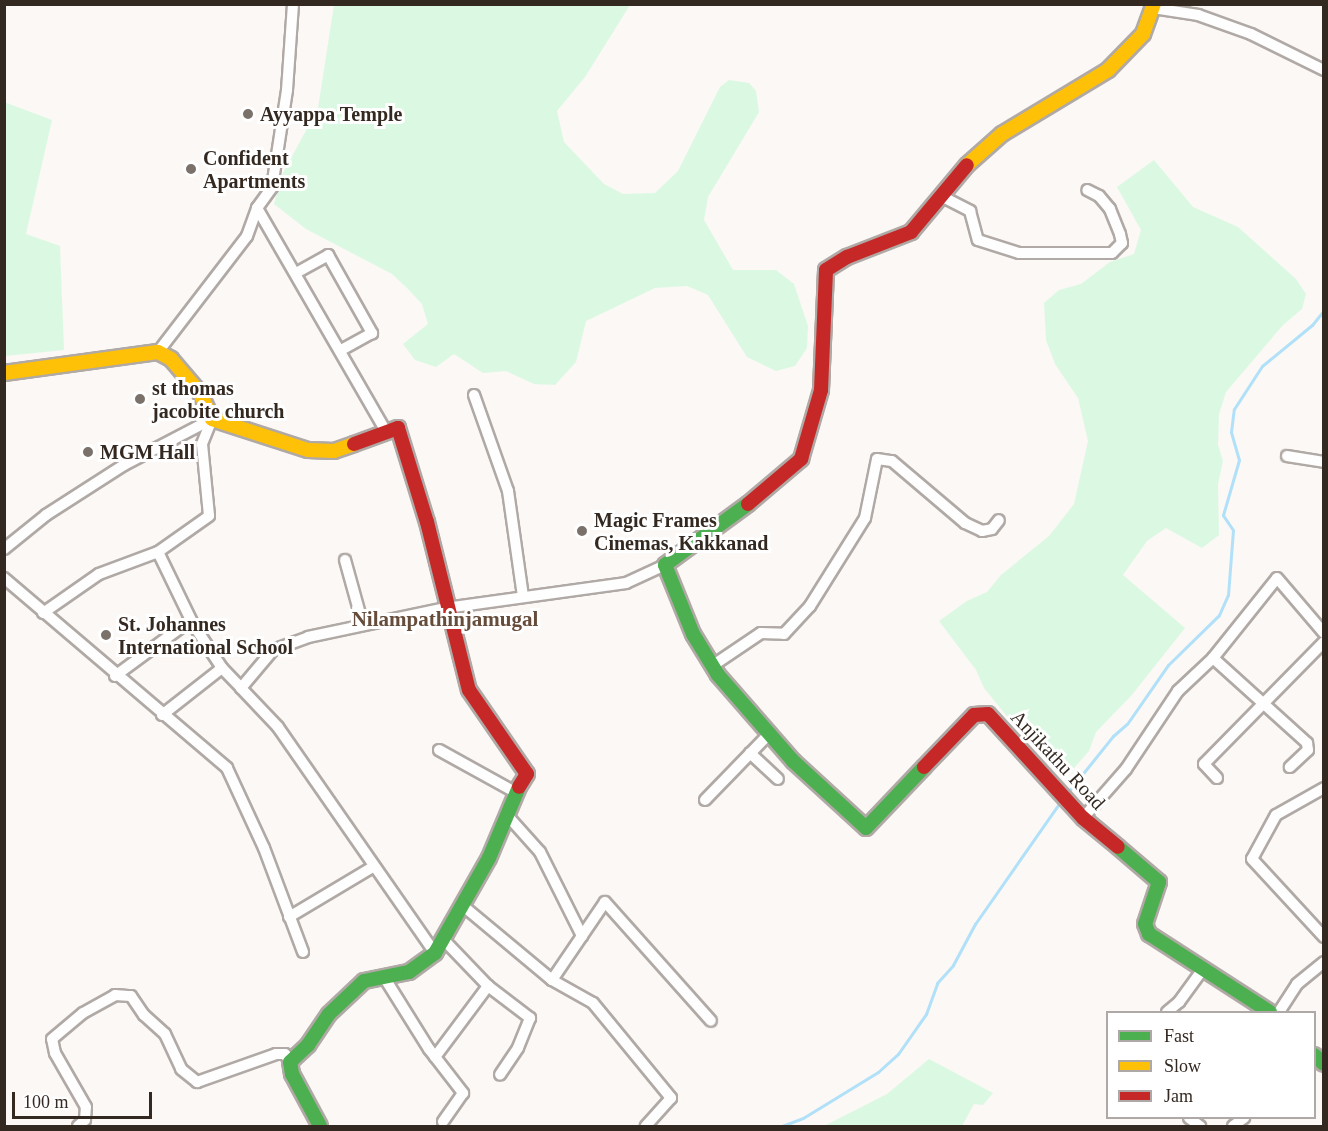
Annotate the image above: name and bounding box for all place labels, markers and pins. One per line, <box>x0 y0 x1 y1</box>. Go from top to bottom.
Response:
place label: Ayyappa Temple <box>260 102 403 126</box>
marker: Ayyappa Temple <box>241 107 255 121</box>
place label: Confident Apartments <box>203 146 305 193</box>
marker: Confident Apartments <box>184 162 198 176</box>
place label: st thomas jacobite church <box>152 376 284 423</box>
marker: st thomas jacobite church <box>133 392 147 406</box>
place label: MGM Hall <box>100 440 195 464</box>
marker: MGM Hall <box>81 445 95 459</box>
place label: Magic Frames Cinemas, Kakkanad <box>594 508 768 555</box>
marker: Magic Frames Cinemas, Kakkanad <box>575 524 589 538</box>
place label: St. Johannes International School <box>118 612 293 659</box>
marker: St. Johannes International School <box>99 628 113 642</box>

